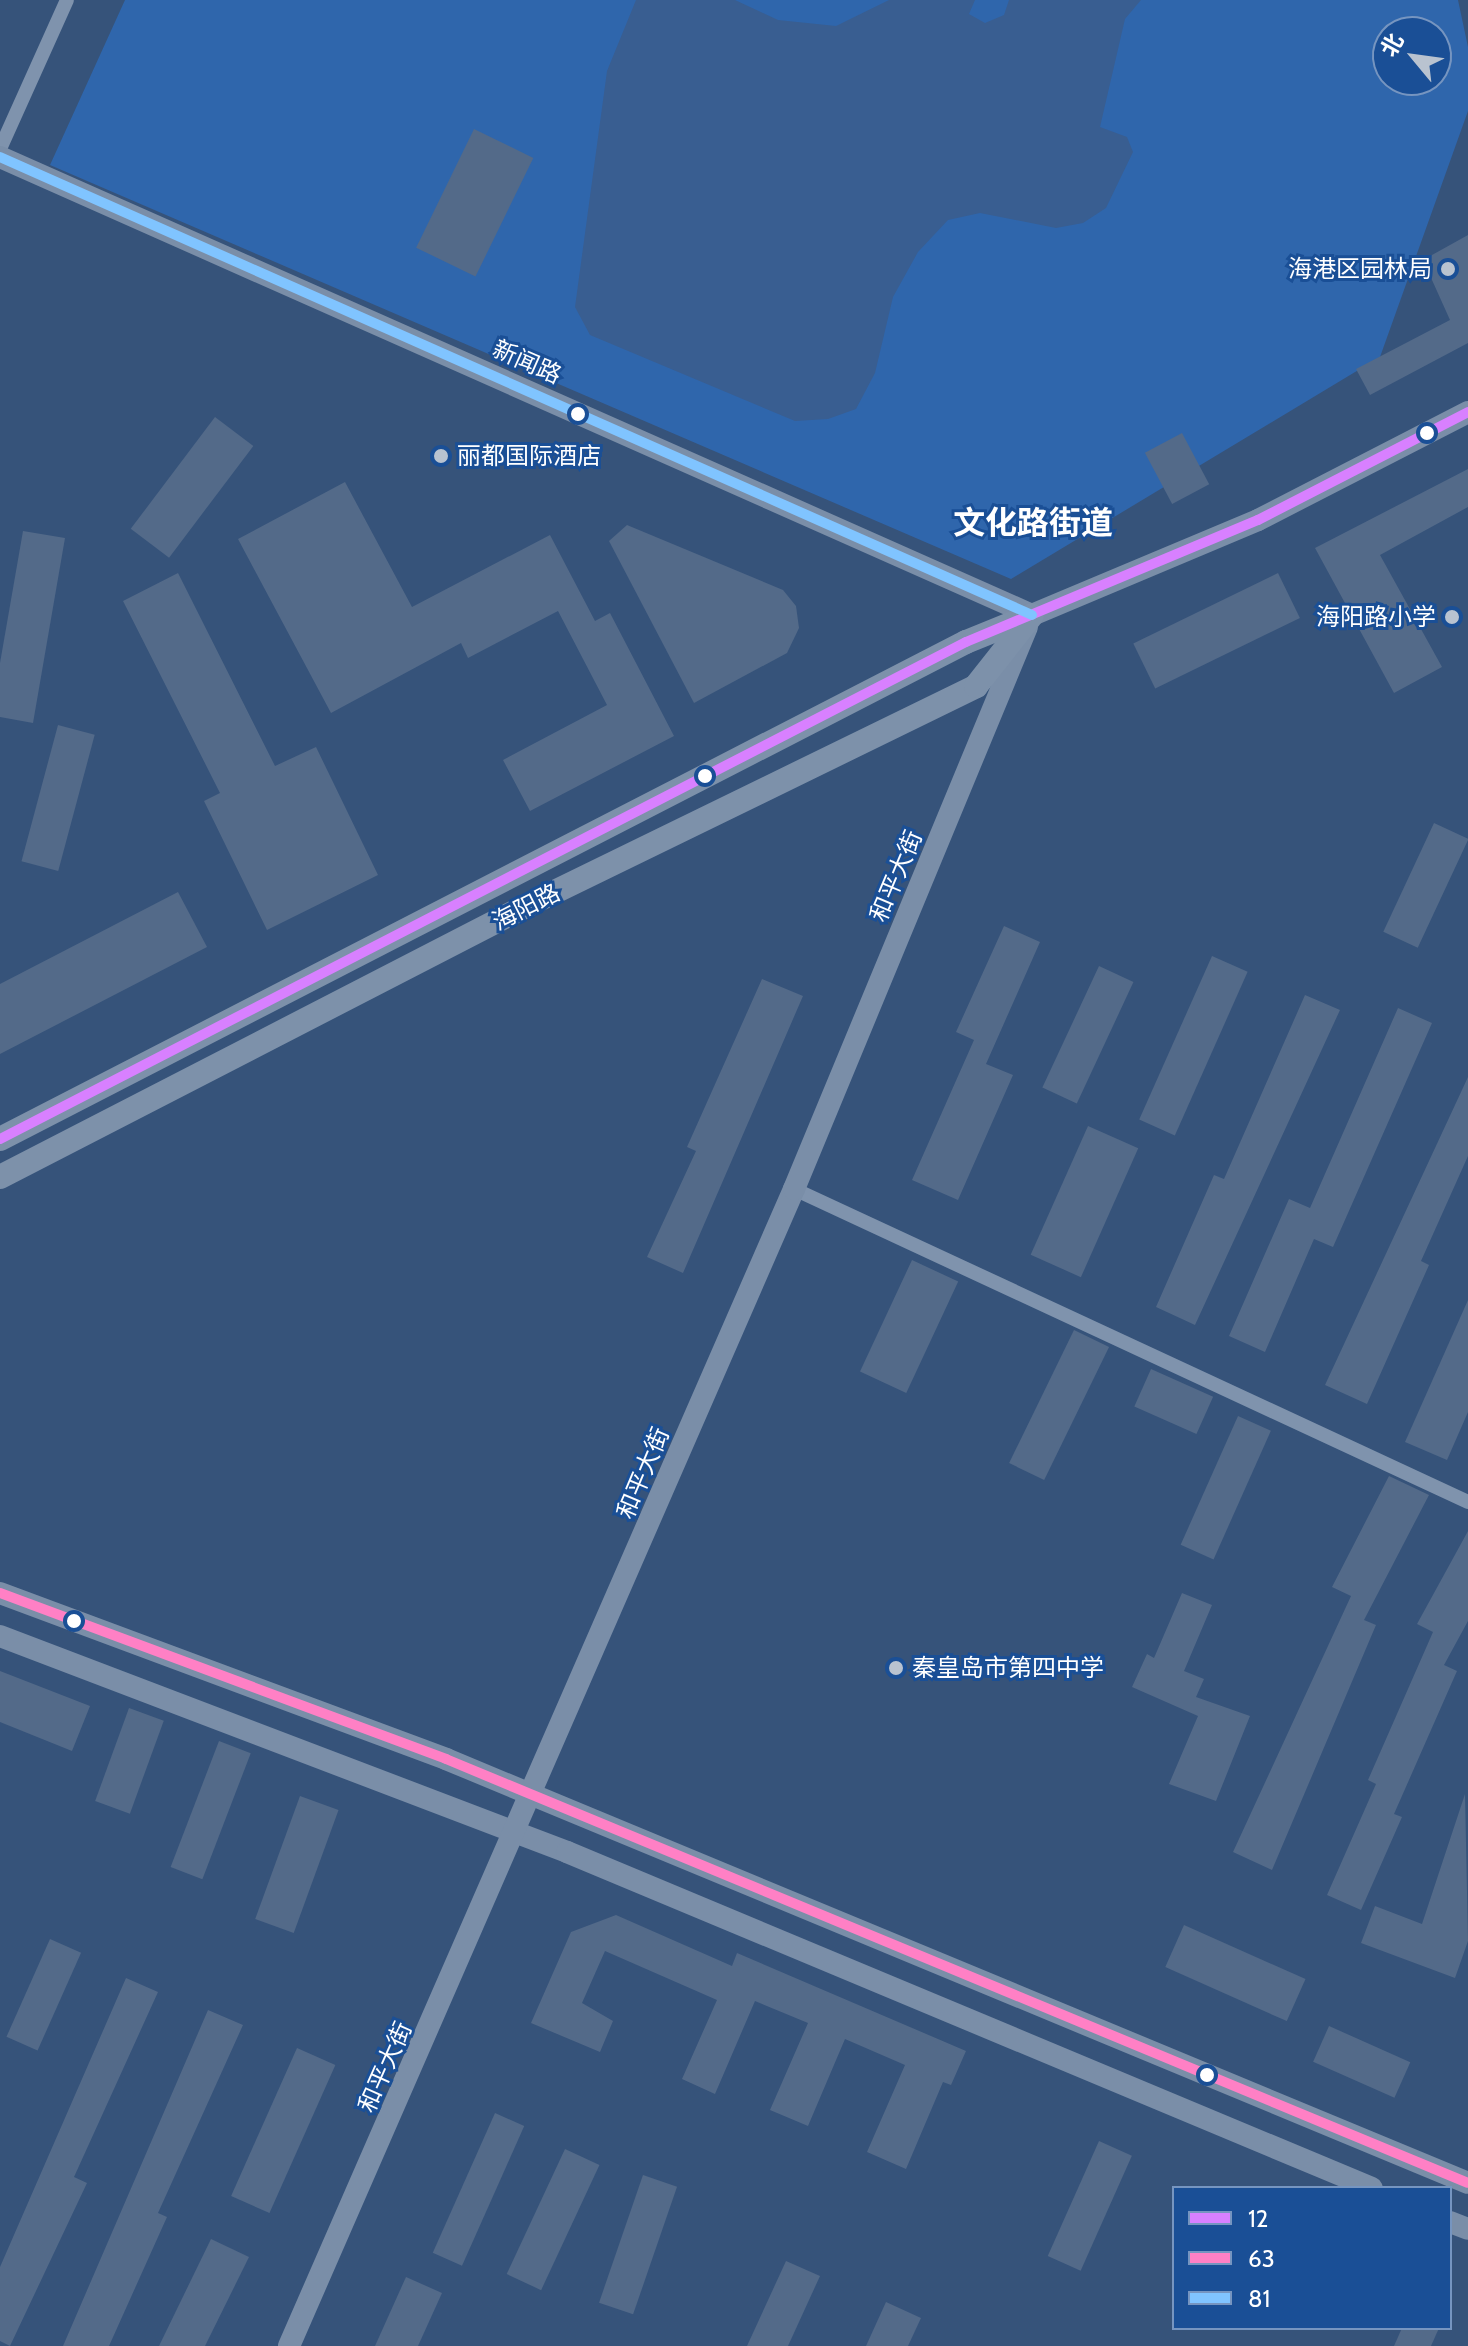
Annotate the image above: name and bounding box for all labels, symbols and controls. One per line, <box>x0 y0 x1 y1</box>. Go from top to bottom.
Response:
north arrow <box>1372 16 1452 96</box>
text: 北 <box>1375 29 1409 61</box>
place label: 海港区园林局 <box>1288 255 1432 283</box>
marker: 海港区园林局 <box>1439 260 1457 278</box>
street label: 新闻路 <box>488 334 566 390</box>
unlabelled marker <box>570 406 586 422</box>
unlabelled marker <box>1419 425 1435 441</box>
place label: 丽都国际酒店 <box>457 442 601 470</box>
marker: 丽都国际酒店 <box>432 447 450 465</box>
district label: 文化路街道 <box>953 504 1113 542</box>
place label: 海阳路小学 <box>1316 603 1436 631</box>
marker: 海阳路小学 <box>1443 608 1461 626</box>
unlabelled marker <box>697 768 713 784</box>
street label: 和平大街 <box>864 826 928 926</box>
street label: 海阳路 <box>487 878 565 936</box>
street label: 和平大街 <box>611 1423 675 1523</box>
unlabelled marker <box>66 1613 82 1629</box>
place label: 秦皇岛市第四中学 <box>912 1654 1104 1682</box>
marker: 秦皇岛市第四中学 <box>887 1659 905 1677</box>
street label: 和平大街 <box>352 2017 418 2117</box>
unlabelled marker <box>1199 2067 1215 2083</box>
legend <box>1172 2186 1452 2330</box>
text: 12 <box>1248 2204 1268 2233</box>
text: 63 <box>1248 2244 1275 2273</box>
text: 81 <box>1248 2284 1270 2313</box>

